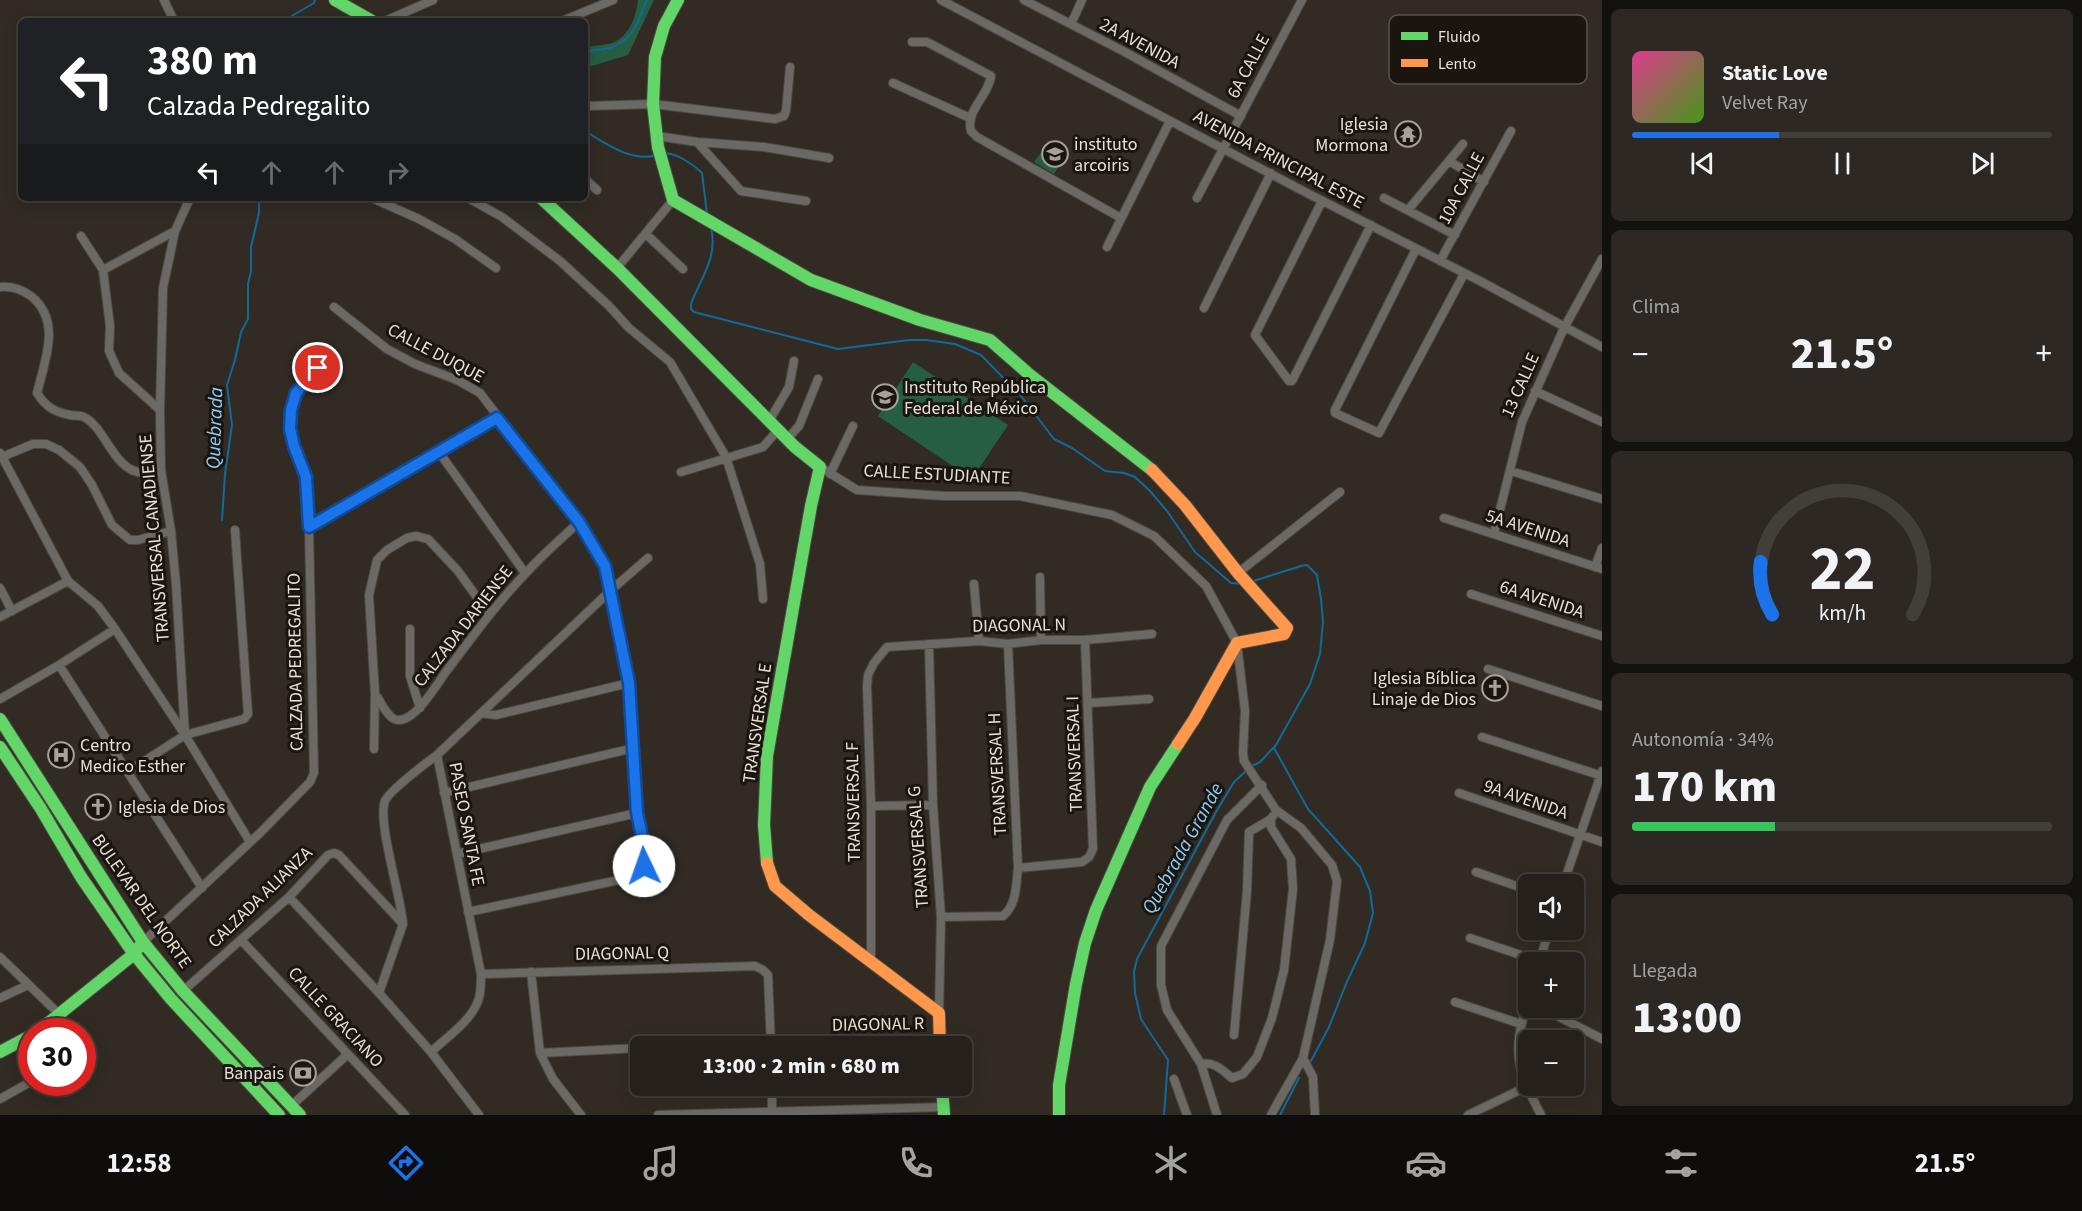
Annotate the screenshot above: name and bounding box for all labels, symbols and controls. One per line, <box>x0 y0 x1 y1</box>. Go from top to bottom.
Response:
street label: 2A AVENIDA <box>1095 12 1185 75</box>
legend <box>1389 15 1587 84</box>
text: Fluido <box>1438 26 1480 48</box>
street label: 6A CALLE <box>1221 30 1276 103</box>
text: 380 m <box>147 31 258 91</box>
icon: left <box>48 42 126 120</box>
text: Lento <box>1438 53 1476 75</box>
text: Static Love <box>1722 57 1828 89</box>
text: Calzada Pedregalito <box>147 87 370 126</box>
text: Velvet Ray <box>1722 89 1808 117</box>
street label: AVENIDA PRINCIPAL ESTE <box>1189 104 1369 215</box>
place label: Iglesia Mormona <box>1315 112 1388 158</box>
temple icon: Iglesia Mormona <box>1393 119 1423 149</box>
place label: instituto arcoiris <box>1074 132 1137 178</box>
school or university icon: instituto arcoiris <box>1040 139 1070 169</box>
icon: previous <box>1686 147 1719 180</box>
icon: pause <box>1826 147 1859 180</box>
icon: next <box>1966 147 1999 180</box>
street label: 10A CALLE <box>1432 148 1491 229</box>
icon: left <box>192 156 225 189</box>
icon: ahead <box>255 156 288 189</box>
icon: ahead <box>318 156 351 189</box>
icon: right <box>381 156 414 189</box>
text: Clima <box>1632 293 1680 321</box>
street label: CALLE DUQUE <box>383 317 489 389</box>
text: 21.5° <box>1791 322 1893 386</box>
text: − <box>1632 331 1648 378</box>
text: + <box>2036 331 2052 378</box>
pin <box>292 342 343 393</box>
street label: 13 CALLE <box>1495 349 1546 422</box>
icon: arrive <box>301 351 334 384</box>
place label: Instituto República Federal de México <box>904 375 1046 421</box>
school or university icon: Instituto República Federal de México <box>870 382 900 412</box>
water label: Quebrada <box>200 386 230 470</box>
street label: TRANSVERSAL CANADIENSE <box>133 433 176 643</box>
street label: CALLE ESTUDIANTE <box>863 458 1011 491</box>
street label: 5A AVENIDA <box>1482 503 1574 554</box>
text: 22 <box>1809 525 1875 614</box>
street label: CALZADA DARIENSE <box>408 560 519 692</box>
street label: CALZADA PEDREGALITO <box>281 573 310 751</box>
street label: 6A AVENIDA <box>1496 574 1588 625</box>
text: km/h <box>1818 598 1866 629</box>
street label: DIAGONAL N <box>972 612 1066 639</box>
street label: TRANSVERSAL E <box>737 662 778 785</box>
place label: Iglesia Bíblica Linaje de Dios <box>1372 666 1476 712</box>
church icon: Iglesia Bíblica Linaje de Dios <box>1480 673 1510 703</box>
street label: TRANSVERSAL I <box>1060 696 1089 812</box>
street label: TRANSVERSAL H <box>982 712 1013 836</box>
text: Autonomía · 34% <box>1632 726 1774 754</box>
place label: Centro Medico Esther <box>80 733 186 779</box>
hospital icon: Centro Medico Esther <box>46 740 76 770</box>
street label: TRANSVERSAL F <box>840 742 867 862</box>
text: 170 km <box>1632 755 1777 819</box>
street label: PASEO SANTA FE <box>442 760 491 888</box>
street label: 9A AVENIDA <box>1480 773 1572 826</box>
water label: Quebrada Grande <box>1135 778 1231 919</box>
street label: TRANSVERSAL G <box>902 785 935 909</box>
church icon: Iglesia de Dios <box>83 792 113 822</box>
place label: Iglesia de Dios <box>118 795 225 820</box>
street label: BULEVAR DEL NORTE <box>86 829 197 973</box>
position arrow <box>612 834 676 898</box>
street label: CALZADA ALIANZA <box>203 841 318 954</box>
map controls <box>1518 874 1584 1096</box>
button: sound <box>1518 874 1584 940</box>
street label: DIAGONAL Q <box>575 940 669 967</box>
button: + <box>1518 952 1584 1018</box>
text: Llegada <box>1632 957 1698 985</box>
street label: CALLE GRACIANO <box>282 961 389 1073</box>
text: 13:00 <box>1632 986 1742 1050</box>
street label: DIAGONAL R <box>832 1011 924 1038</box>
speed limit sign: 30 <box>18 1018 96 1096</box>
button: − <box>1518 1030 1584 1096</box>
text: 13:00 · 2 min · 680 m <box>702 1050 900 1082</box>
bank icon: Banpais <box>288 1058 318 1088</box>
place label: Banpais <box>224 1061 284 1086</box>
icon: directions <box>385 1142 427 1184</box>
icon: music <box>640 1142 682 1184</box>
icon: phone <box>895 1142 937 1184</box>
icon: climate <box>1150 1142 1192 1184</box>
icon: car <box>1405 1142 1447 1184</box>
icon: filters <box>1660 1142 1702 1184</box>
text: 12:58 <box>107 1144 172 1183</box>
text: 21.5° <box>1915 1144 1975 1183</box>

